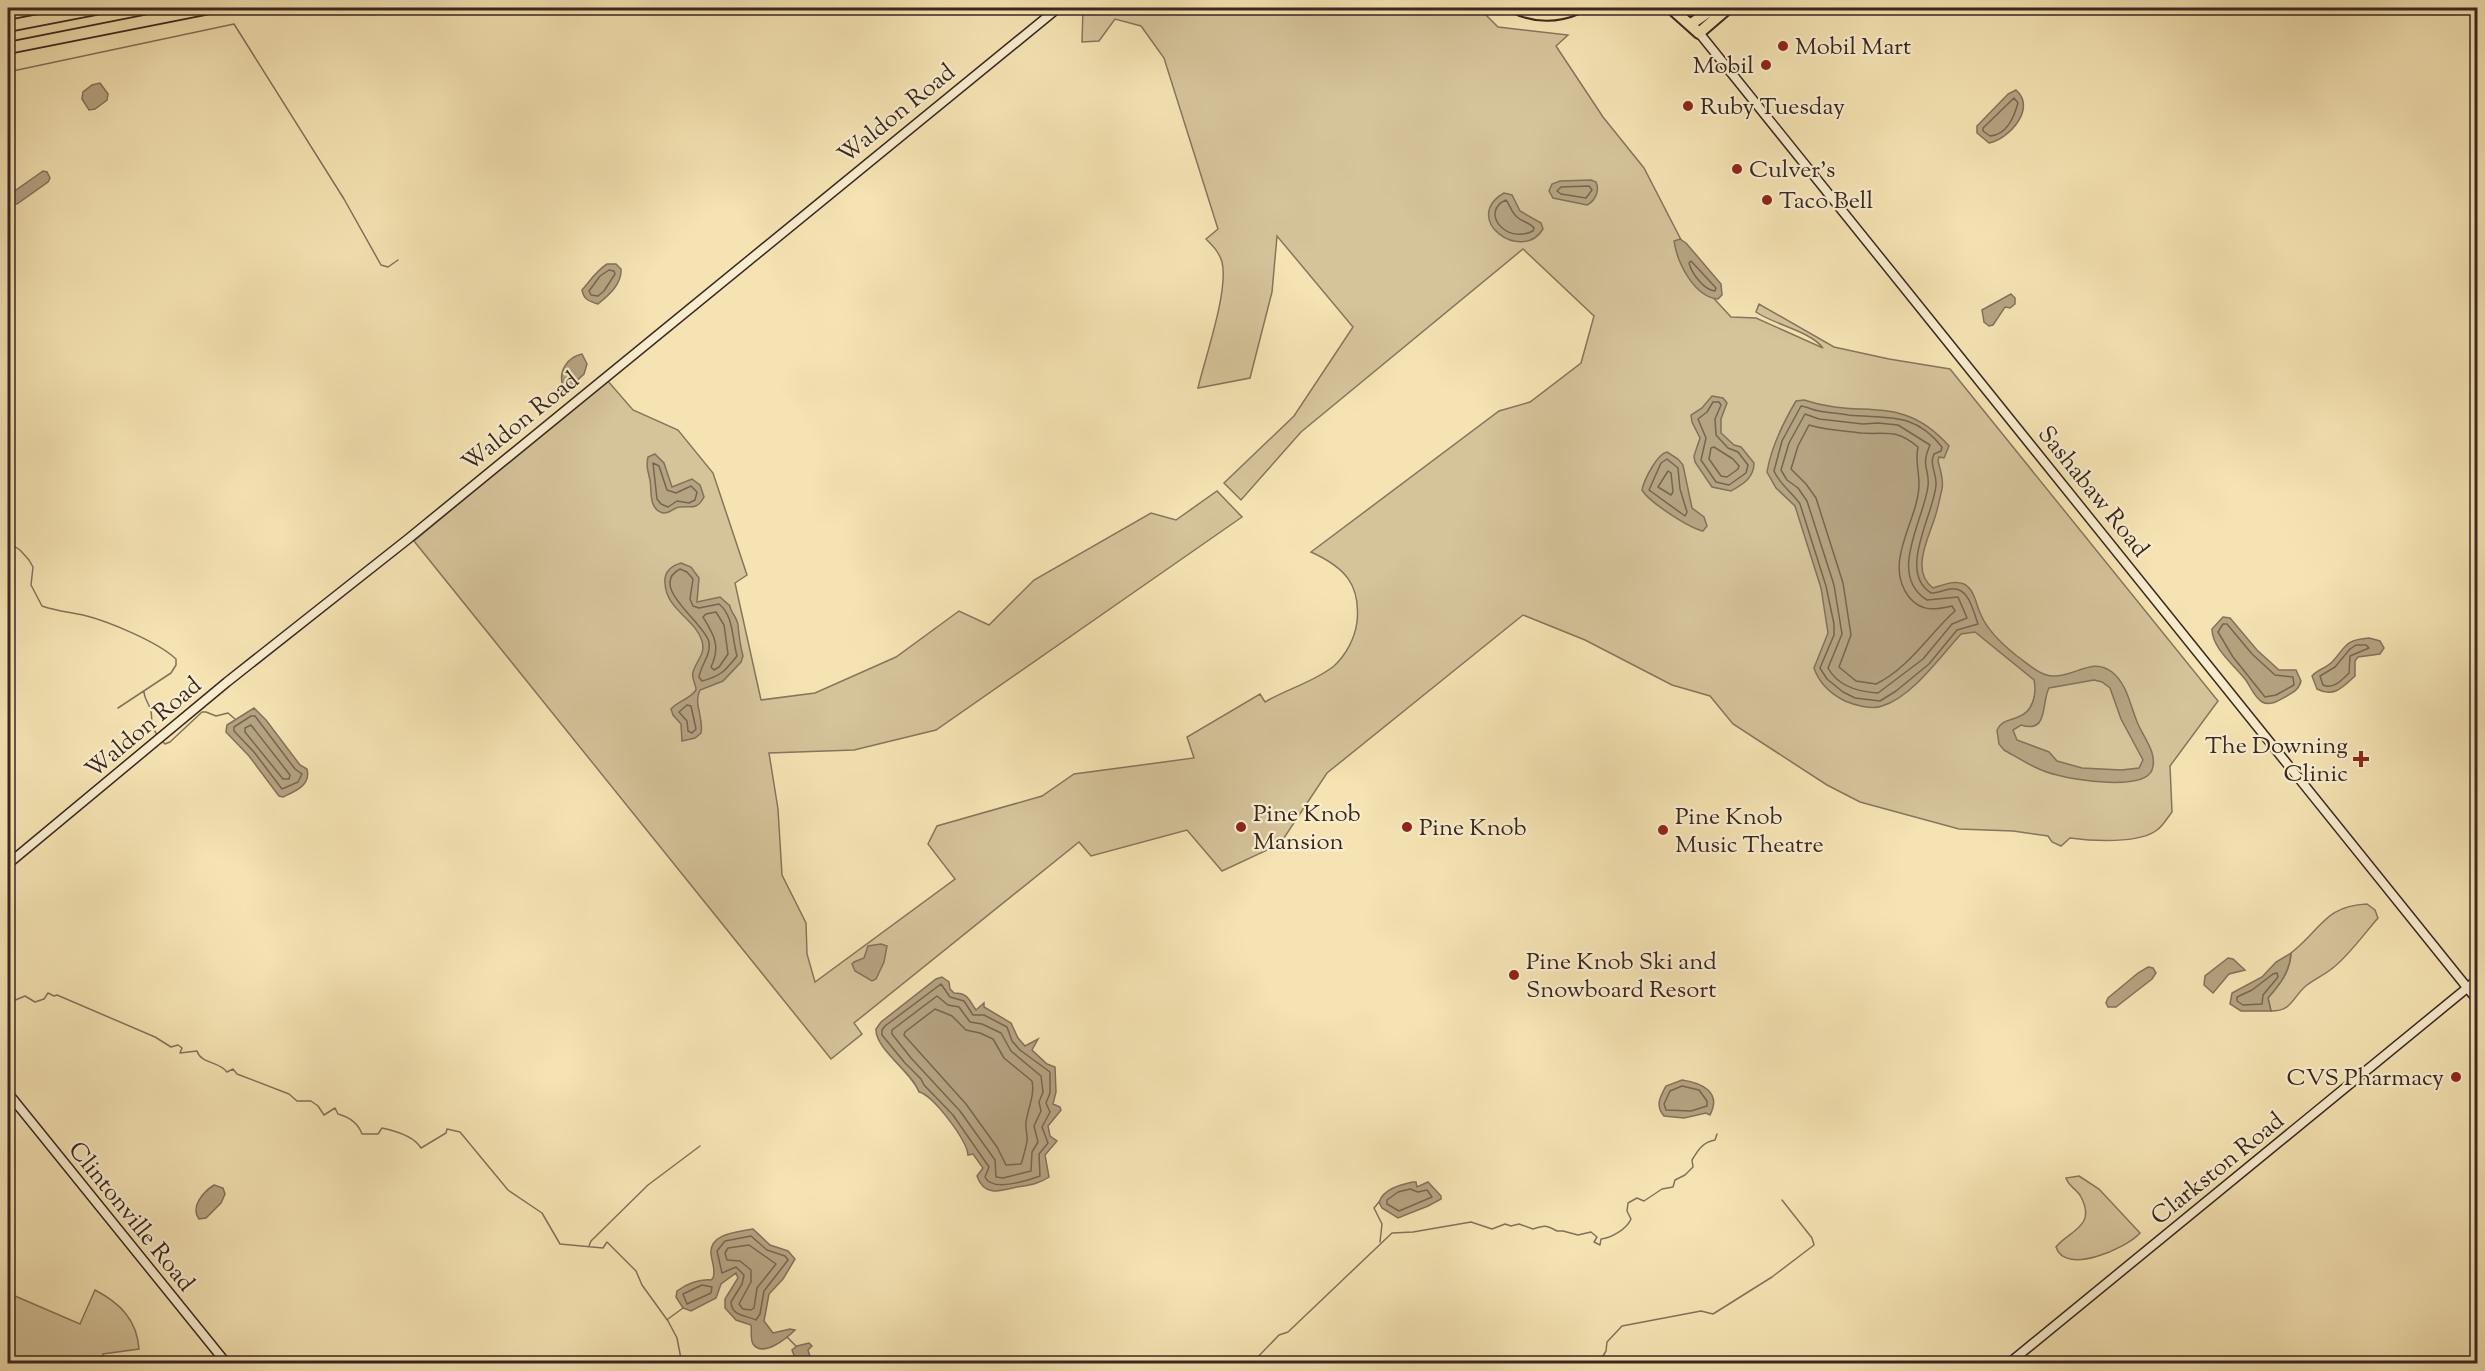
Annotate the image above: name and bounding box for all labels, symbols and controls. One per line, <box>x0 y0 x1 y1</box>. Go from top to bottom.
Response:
place label: Mobil Mart <box>1795 31 1911 65</box>
marker: Mobil Mart <box>1776 39 1790 53</box>
place label: Mobil <box>1693 50 1754 84</box>
street label: Waldon Road <box>831 56 964 173</box>
marker: Mobil <box>1759 58 1773 72</box>
place label: Ruby Tuesday <box>1700 91 1845 125</box>
marker: Ruby Tuesday <box>1681 99 1695 113</box>
place label: Culver's <box>1749 154 1835 188</box>
marker: Culver's <box>1730 162 1744 176</box>
place label: Taco Bell <box>1779 185 1873 219</box>
marker: Taco Bell <box>1760 193 1774 207</box>
street label: Waldon Road <box>455 364 588 481</box>
street label: Sashabaw Road <box>2029 419 2156 566</box>
street label: Waldon Road <box>79 669 210 787</box>
place label: The Downing Clinic <box>2205 730 2348 792</box>
marker: The Downing Clinic <box>2352 750 2370 768</box>
place label: Pine Knob Mansion <box>1253 798 1361 860</box>
place label: Pine Knob Music Theatre <box>1675 801 1824 863</box>
place label: Pine Knob <box>1419 812 1527 846</box>
marker: Pine Knob Mansion <box>1234 820 1248 834</box>
marker: Pine Knob <box>1400 820 1414 834</box>
marker: Pine Knob Music Theatre <box>1656 823 1670 837</box>
place label: Pine Knob Ski and Snowboard Resort <box>1526 946 1717 1008</box>
marker: Pine Knob Ski and Snowboard Resort <box>1507 968 1521 982</box>
place label: CVS Pharmacy <box>2286 1062 2444 1096</box>
marker: CVS Pharmacy <box>2449 1070 2463 1084</box>
street label: Clarkston Road <box>2144 1105 2293 1234</box>
street label: Clintonville Road <box>59 1135 202 1300</box>

